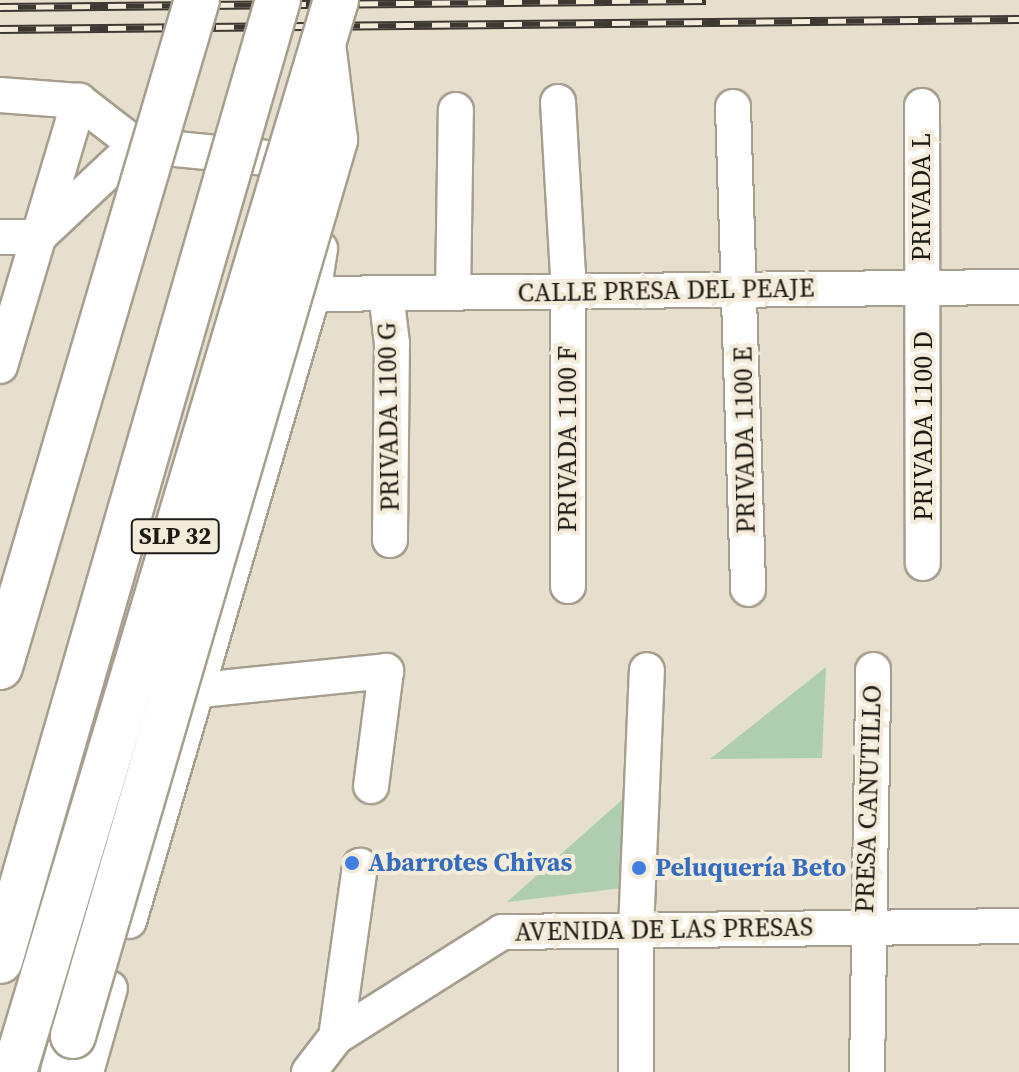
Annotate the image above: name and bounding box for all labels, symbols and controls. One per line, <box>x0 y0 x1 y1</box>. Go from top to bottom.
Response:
street label: PRIVADA L <box>906 133 938 261</box>
street label: CALLE PRESA DEL PEAJE <box>517 273 815 309</box>
street label: PRIVADA 1100 G <box>372 322 406 512</box>
street label: PRIVADA 1100 D <box>908 331 940 521</box>
street label: PRIVADA 1100 F <box>552 346 584 532</box>
street label: PRIVADA 1100 E <box>728 346 762 534</box>
road number: SLP 32 <box>129 516 221 556</box>
street label: PRESA CANUTILLO <box>849 684 889 914</box>
place label: Abarrotes Chivas <box>368 847 572 879</box>
place label: Peluquería Beto <box>655 852 846 884</box>
marker: Abarrotes Chivas <box>343 854 361 872</box>
marker: Peluquería Beto <box>630 859 648 877</box>
street label: AVENIDA DE LAS PRESAS <box>514 912 814 948</box>

